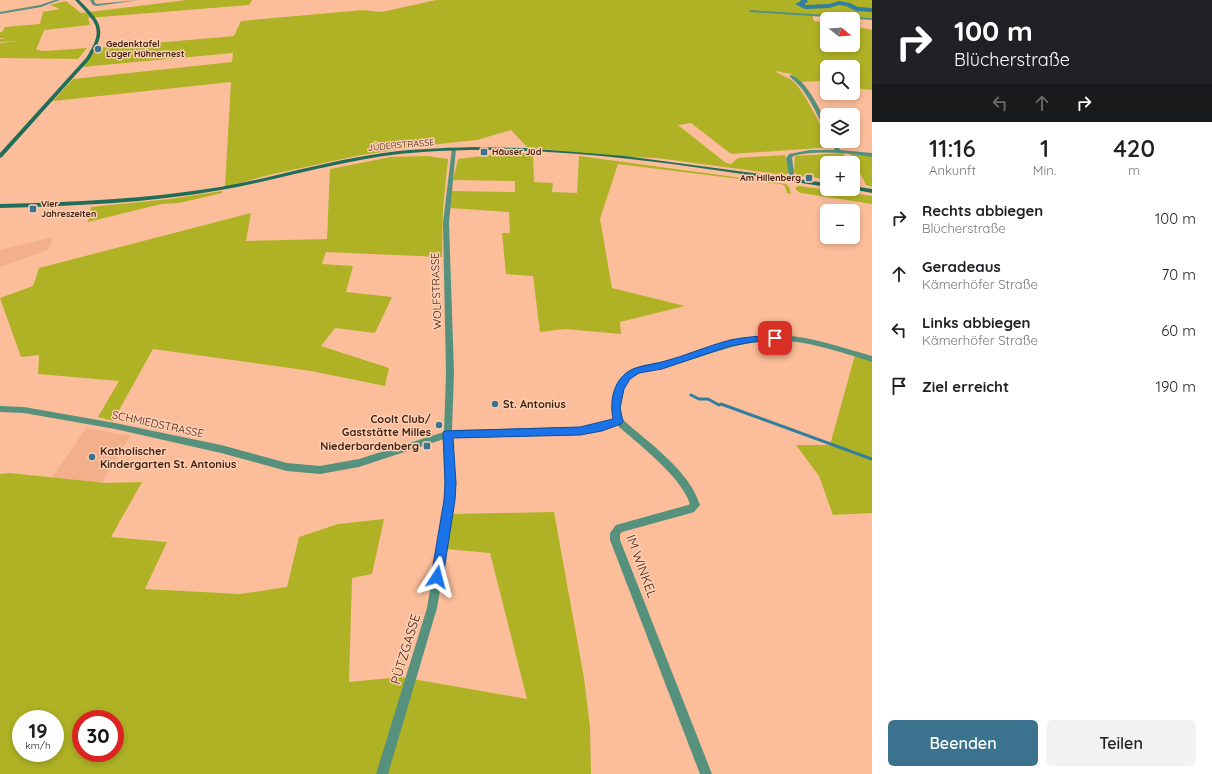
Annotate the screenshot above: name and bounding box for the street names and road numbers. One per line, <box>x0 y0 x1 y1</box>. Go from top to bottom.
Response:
street label: JÜDERSTRASSE <box>367 136 435 153</box>
street label: WOLFSTRASSE <box>428 252 444 330</box>
street label: SCHMIEDSTRASSE <box>111 407 205 441</box>
street label: IM WINKEL <box>623 532 661 600</box>
street label: PÜTZGASSE <box>387 612 423 686</box>

